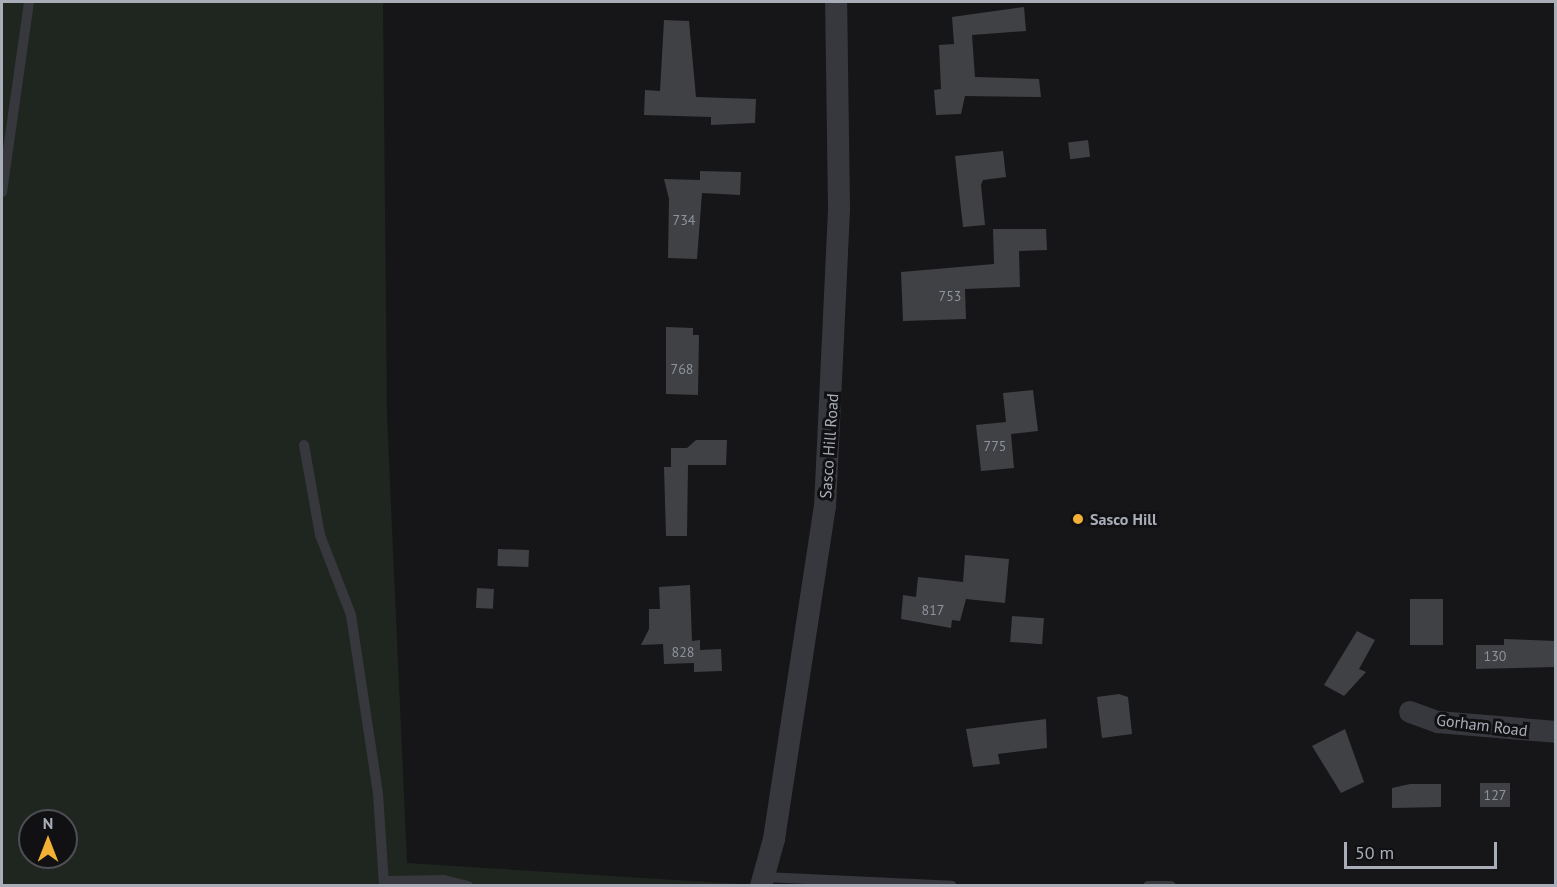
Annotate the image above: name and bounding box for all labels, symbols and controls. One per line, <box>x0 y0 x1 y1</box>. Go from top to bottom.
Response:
house number: 734 <box>673 212 695 228</box>
house number: 753 <box>939 288 961 304</box>
house number: 768 <box>671 361 693 377</box>
street label: Sasco Hill Road <box>816 393 842 499</box>
house number: 775 <box>984 438 1006 454</box>
place label: Sasco Hill <box>1090 509 1157 529</box>
marker: Sasco Hill <box>1071 512 1085 526</box>
house number: 817 <box>922 602 944 618</box>
house number: 828 <box>672 644 694 660</box>
house number: 130 <box>1484 648 1506 664</box>
street label: Gorham Road <box>1435 710 1529 740</box>
house number: 127 <box>1484 787 1506 803</box>
north arrow <box>18 809 78 869</box>
text: N <box>43 813 53 833</box>
scale bar <box>1347 830 1500 868</box>
text: 50 m <box>1355 841 1394 864</box>

